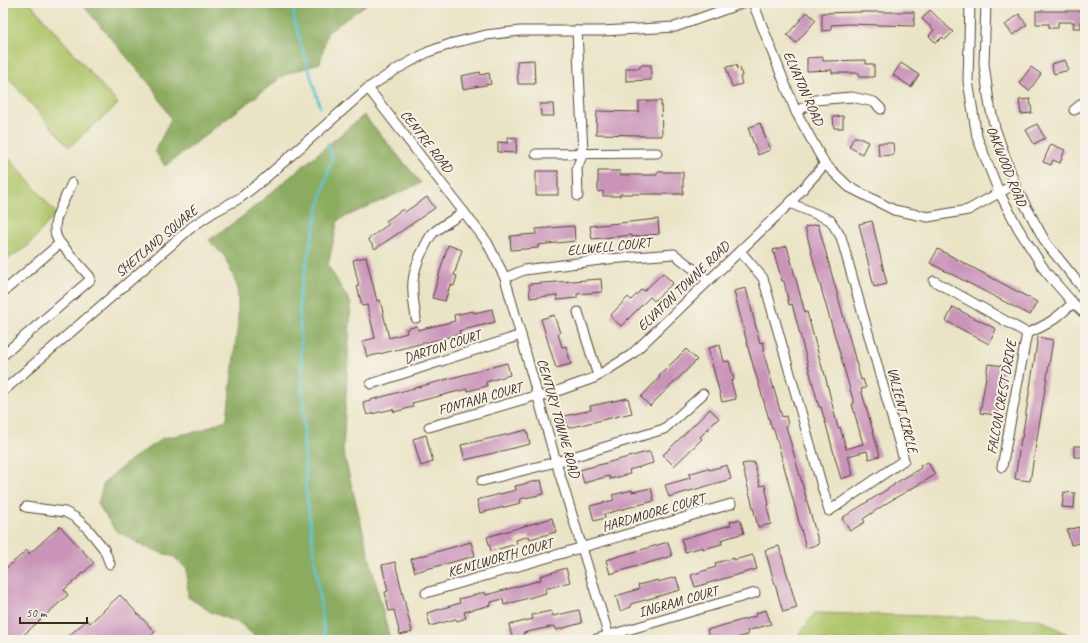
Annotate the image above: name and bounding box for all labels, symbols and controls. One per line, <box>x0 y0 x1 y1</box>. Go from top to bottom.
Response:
street label: ELVATON ROAD <box>780 48 828 130</box>
street label: CENTRE ROAD <box>397 106 458 178</box>
street label: OAKWOOD ROAD <box>983 124 1031 210</box>
street label: SHETLAND SQUARE <box>112 201 203 281</box>
street label: ELLWELL COURT <box>566 233 655 259</box>
street label: ELVATON TOWNE ROAD <box>634 237 734 335</box>
street label: DARTON COURT <box>401 325 486 367</box>
street label: FALCON CREST DRIVE <box>983 336 1020 456</box>
street label: CENTURY TOWNE ROAD <box>533 357 584 481</box>
street label: VALIENT CIRCLE <box>884 366 922 457</box>
street label: FONTANA COURT <box>436 377 528 419</box>
street label: HARDMOORE COURT <box>600 489 710 535</box>
street label: KENILWORTH COURT <box>446 533 558 581</box>
street label: INGRAM COURT <box>636 581 723 621</box>
scale bar <box>20 599 87 625</box>
text: 50 m <box>26 605 48 621</box>

